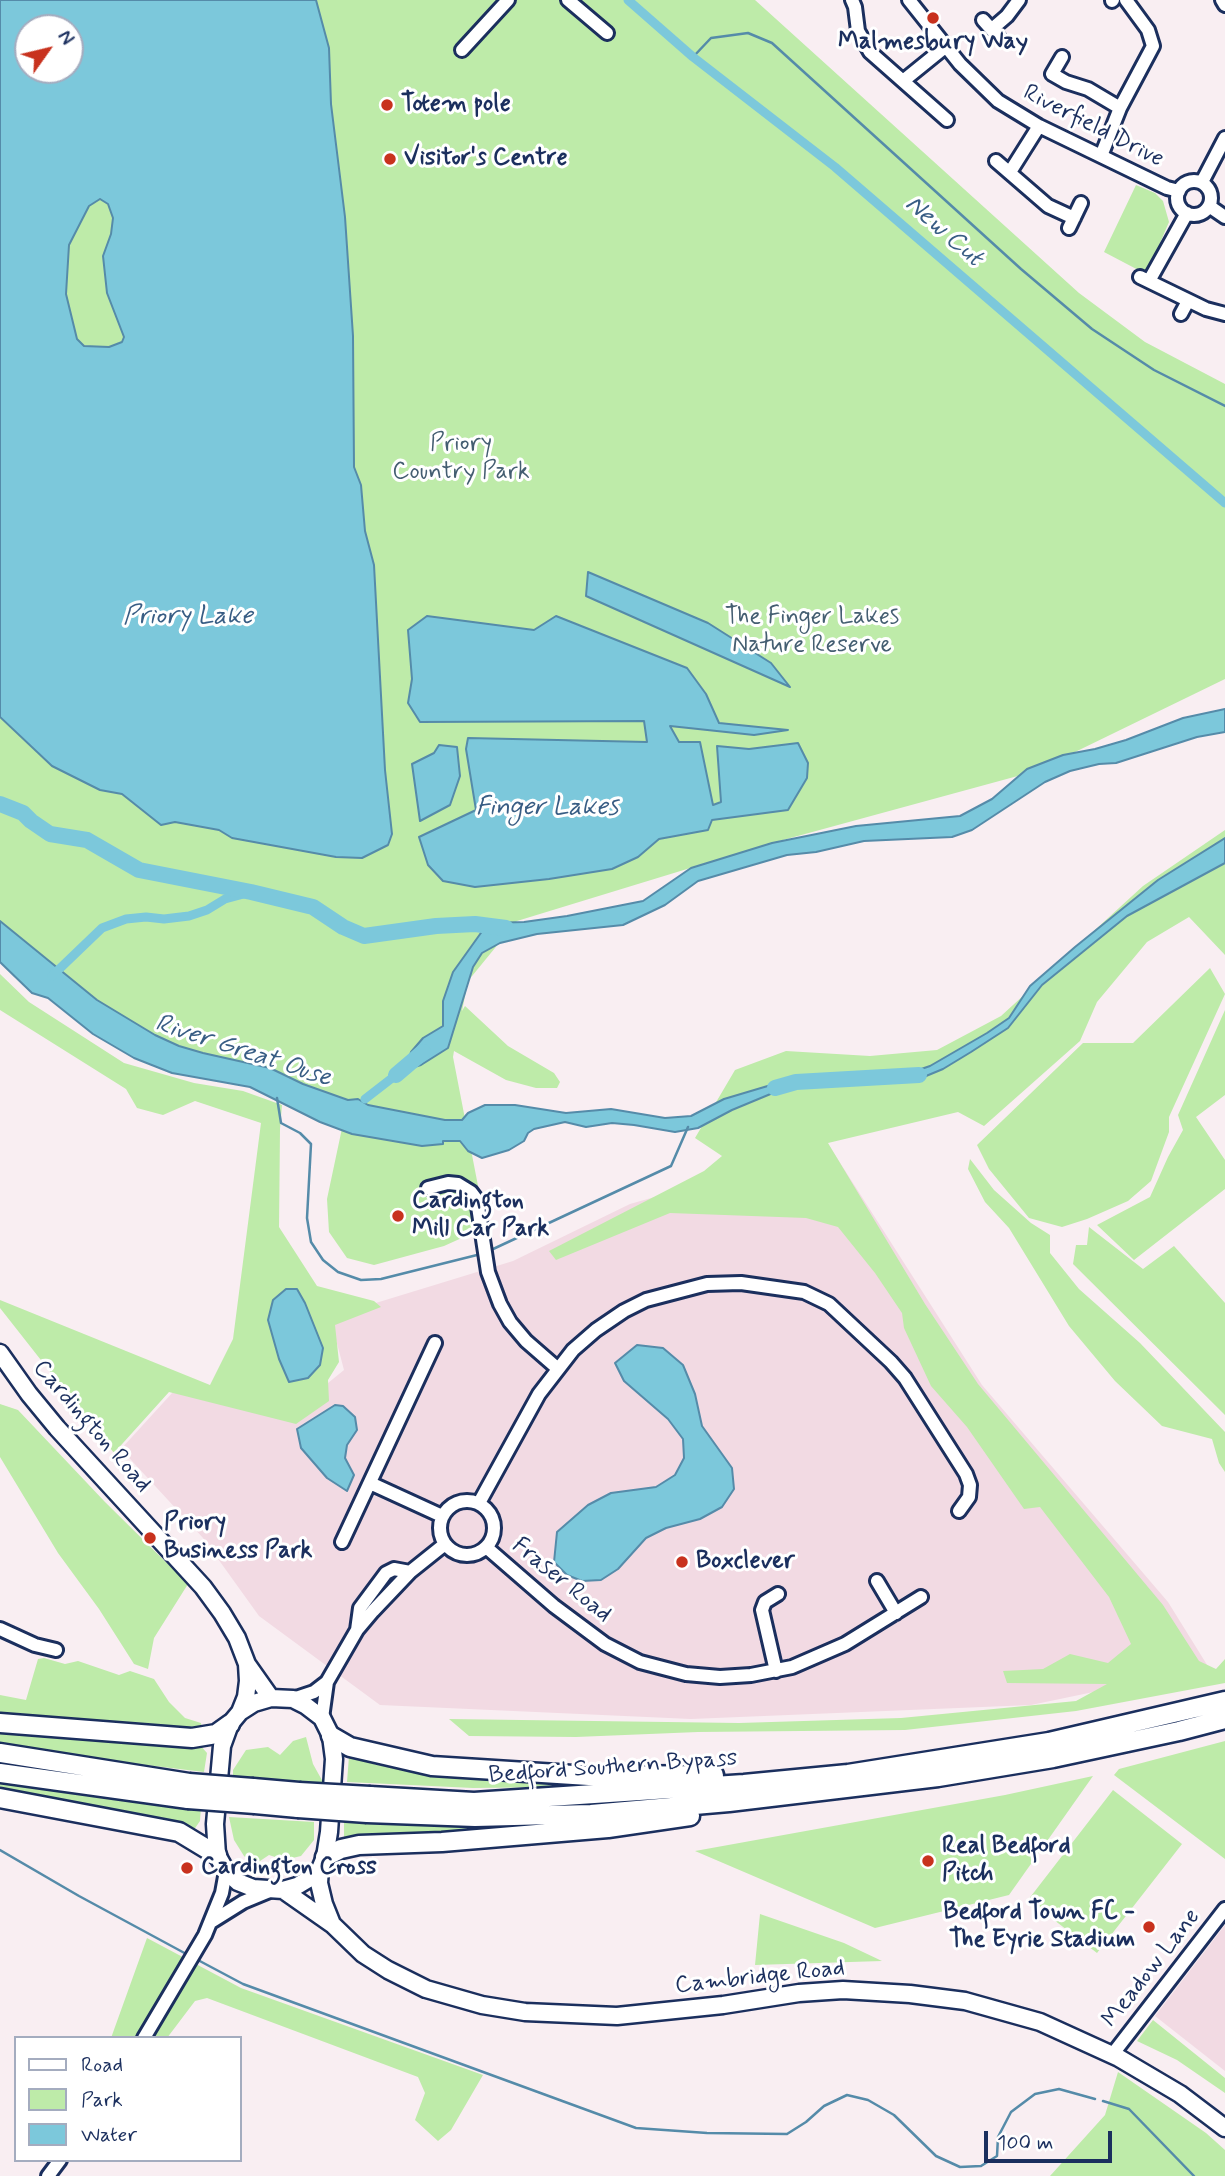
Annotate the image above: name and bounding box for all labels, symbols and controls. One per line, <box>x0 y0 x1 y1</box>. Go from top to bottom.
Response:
marker: Malmesbury Way <box>925 10 941 26</box>
north arrow <box>14 14 84 84</box>
text: N <box>51 26 79 50</box>
place label: Malmesbury Way <box>838 29 1028 57</box>
street label: Riverfield Drive <box>1018 79 1168 175</box>
place label: Totem pole <box>401 91 511 119</box>
marker: Totem pole <box>379 97 395 113</box>
place label: Visitor's Centre <box>404 145 568 173</box>
marker: Visitor's Centre <box>382 151 398 167</box>
water label: New Cut <box>898 190 988 274</box>
park label: Priory Country Park <box>392 431 530 487</box>
water label: Priory Lake <box>123 602 253 634</box>
park label: The Finger Lakes Nature Reserve <box>725 604 899 660</box>
water label: Finger Lakes <box>476 793 618 825</box>
water label: River Great Ouse <box>151 1009 335 1095</box>
place label: Cardington Mill Car Park <box>412 1188 549 1244</box>
marker: Cardington Mill Car Park <box>390 1208 406 1224</box>
street label: Cardington Road <box>26 1355 156 1499</box>
place label: Priory Business Park <box>164 1510 312 1566</box>
marker: Priory Business Park <box>142 1530 158 1546</box>
street label: Fraser Road <box>505 1532 617 1630</box>
place label: Boxclever <box>696 1548 795 1576</box>
marker: Boxclever <box>674 1554 690 1570</box>
street label: Bedford Southern Bypass <box>488 1745 738 1791</box>
place label: Real Bedford Pitch <box>942 1833 1070 1889</box>
marker: Real Bedford Pitch <box>920 1853 936 1869</box>
place label: Cardington Cross <box>201 1854 377 1882</box>
marker: Cardington Cross <box>179 1860 195 1876</box>
place label: Bedford Town FC - The Eyrie Stadium <box>943 1899 1135 1955</box>
street label: Meadow Lane <box>1097 1904 1207 2034</box>
marker: Bedford Town FC - The Eyrie Stadium <box>1141 1919 1157 1935</box>
street label: Cambridge Road <box>674 1955 846 2001</box>
legend <box>14 2036 242 2162</box>
text: Road <box>81 2051 123 2079</box>
text: Park <box>81 2086 123 2114</box>
scale bar <box>987 2116 1115 2160</box>
text: Water <box>81 2121 137 2149</box>
text: 100 m <box>997 2129 1053 2157</box>

